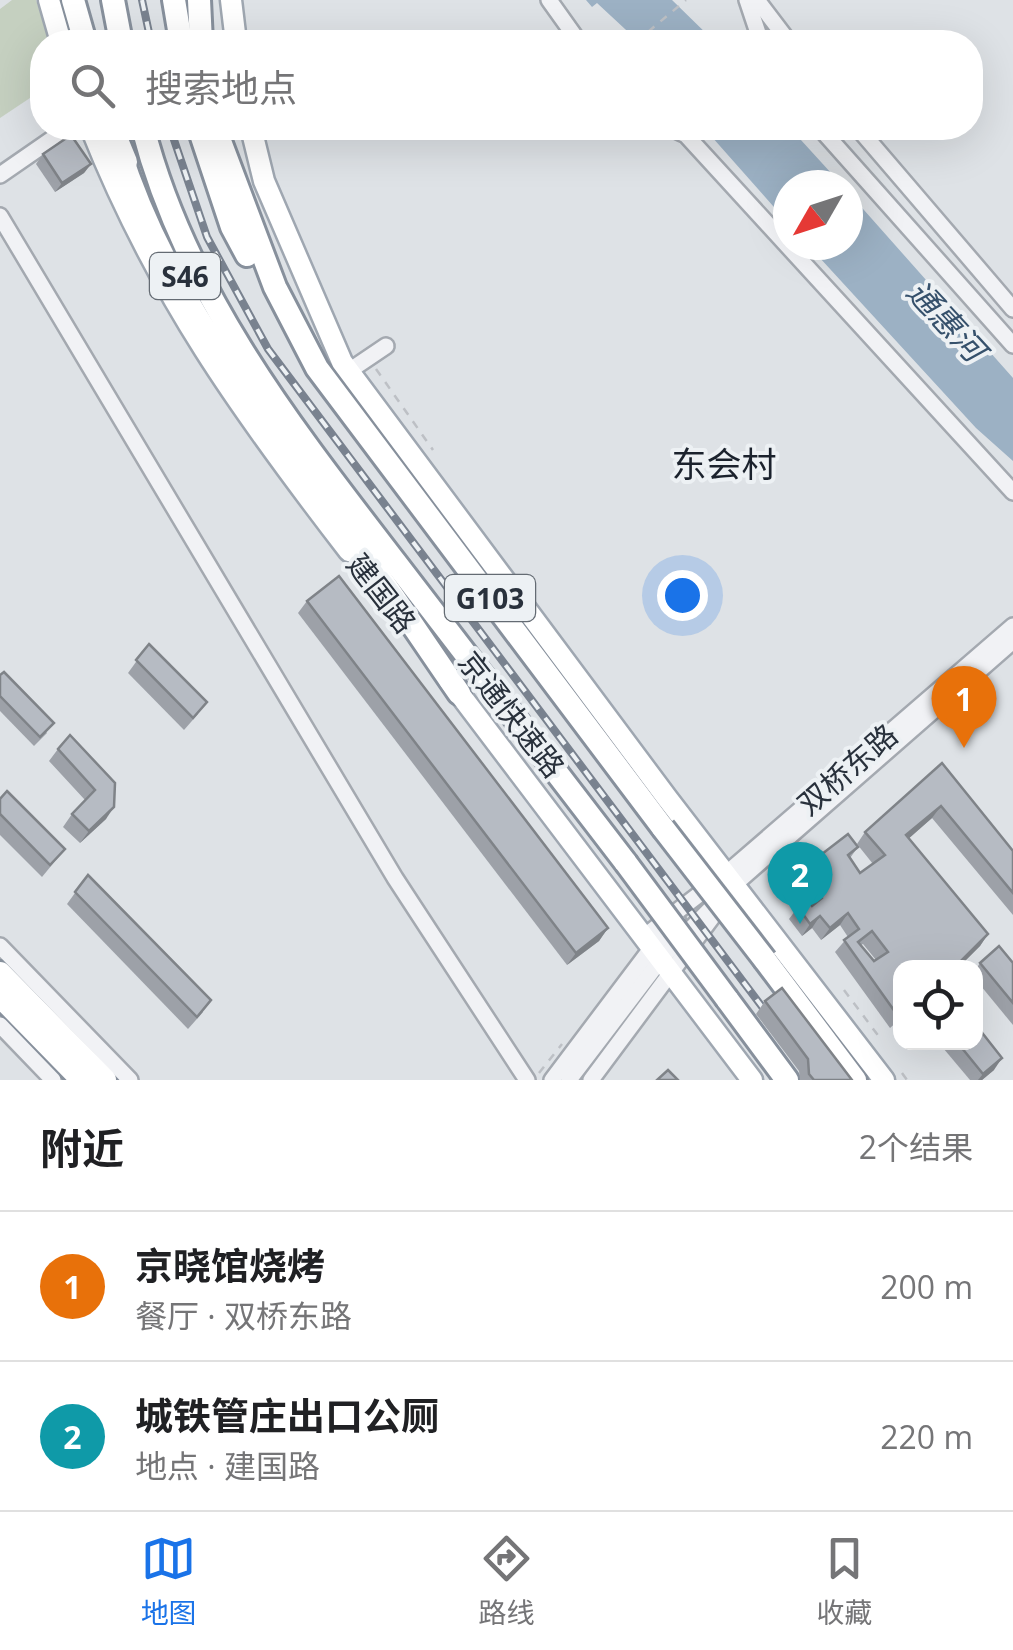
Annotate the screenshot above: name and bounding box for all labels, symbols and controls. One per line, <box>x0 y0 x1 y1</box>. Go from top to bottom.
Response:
search box <box>30 30 983 140</box>
icon: search <box>65 58 120 113</box>
text: 搜索地点 <box>145 61 297 113</box>
north arrow <box>773 170 863 260</box>
road number: S46 <box>150 253 220 299</box>
water label: 通惠河 <box>899 270 1000 374</box>
district label: 东会村 <box>671 440 777 487</box>
street label: 建国路 <box>338 545 426 641</box>
your location <box>657 570 708 621</box>
road number: G103 <box>445 575 535 621</box>
street label: 京通快速路 <box>450 642 574 786</box>
pin: 1 <box>932 666 996 748</box>
street label: 双桥东路 <box>788 714 906 824</box>
pin: 2 <box>768 842 832 924</box>
map controls <box>893 960 983 1050</box>
button: locate <box>893 960 983 1050</box>
text: 附近 <box>40 1119 124 1176</box>
text: 2个结果 <box>859 1125 973 1168</box>
text: 京晓馆烧烤 <box>135 1239 325 1291</box>
text: 1 <box>63 1265 82 1308</box>
text: 200 m <box>880 1265 973 1308</box>
text: 餐厅 · 双桥东路 <box>135 1294 352 1337</box>
text: 城铁管庄出口公厕 <box>135 1389 439 1441</box>
text: 2 <box>63 1415 82 1458</box>
text: 220 m <box>880 1415 973 1458</box>
text: 地点 · 建国路 <box>135 1444 320 1487</box>
tab: 地图 <box>141 1531 197 1631</box>
tab: 路线 <box>478 1531 534 1631</box>
tab: 收藏 <box>816 1531 872 1631</box>

